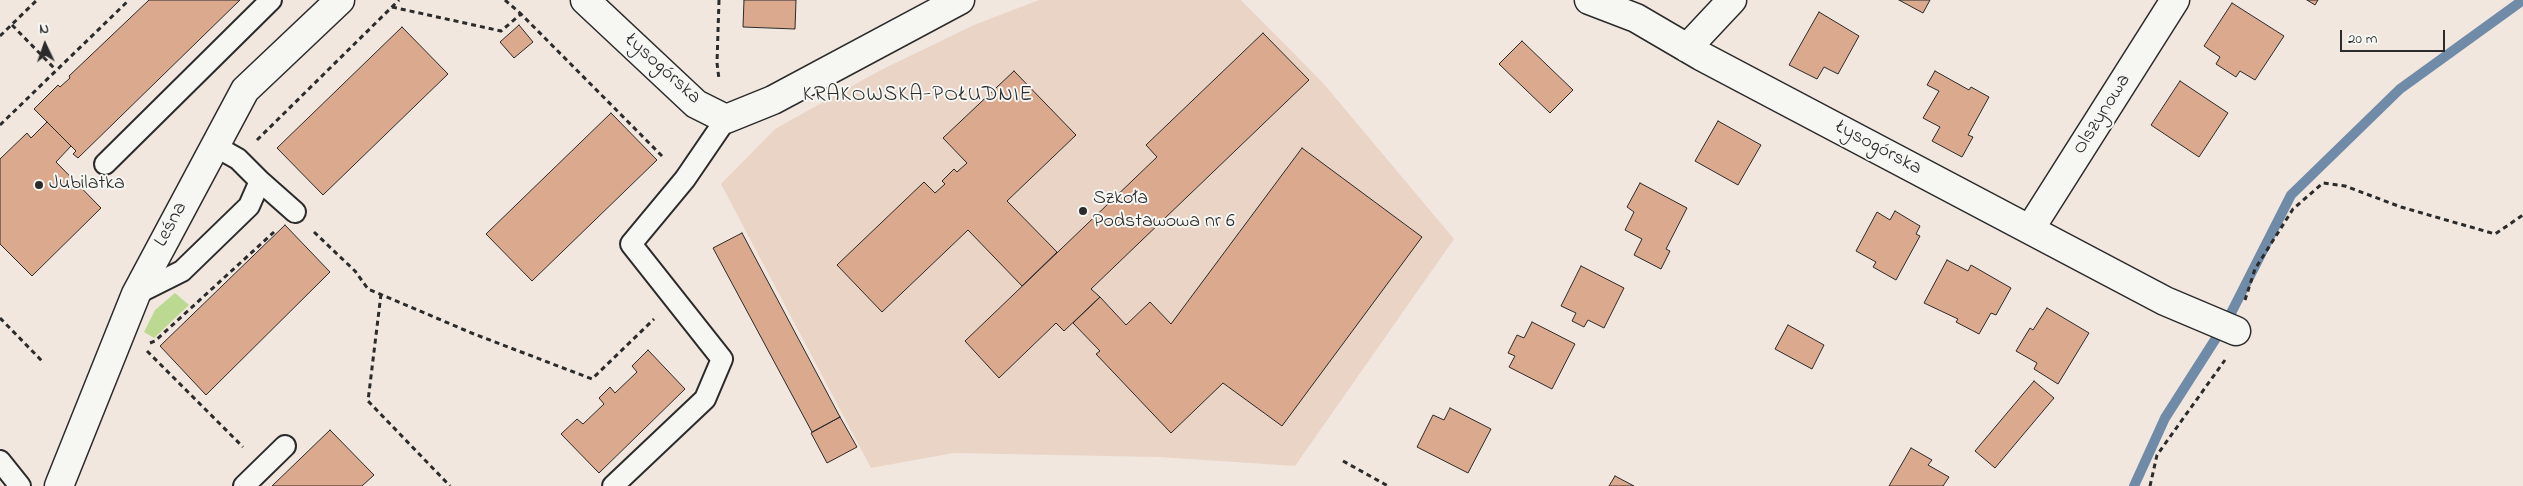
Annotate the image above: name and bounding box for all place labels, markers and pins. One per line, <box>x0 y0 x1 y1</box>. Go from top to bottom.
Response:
place label: Jubilatka <box>49 173 125 197</box>
marker: Jubilatka <box>33 179 45 191</box>
place label: Szkoła Podstawowa nr 6 <box>1093 188 1235 235</box>
marker: Szkoła Podstawowa nr 6 <box>1077 205 1089 217</box>

